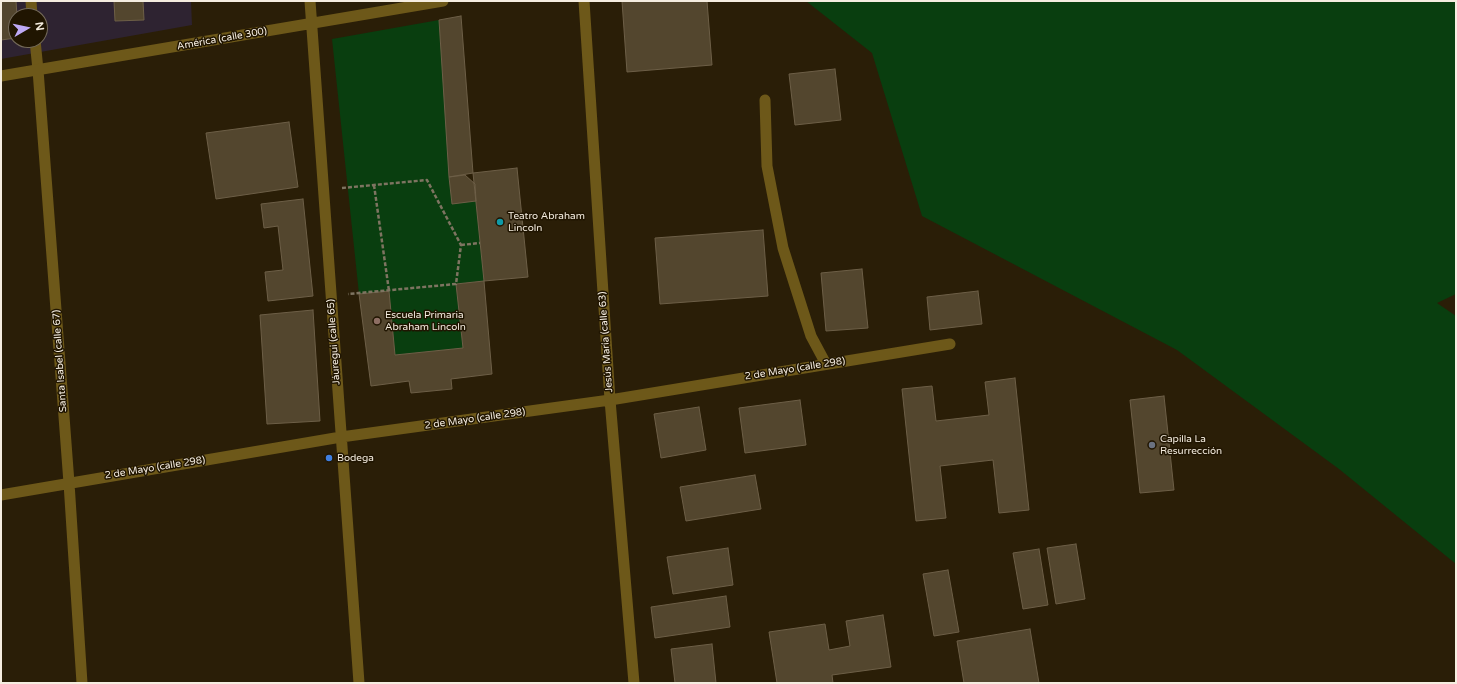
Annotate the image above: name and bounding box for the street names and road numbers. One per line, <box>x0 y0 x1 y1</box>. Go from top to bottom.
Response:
street label: América (calle 300) <box>176 25 268 53</box>
street label: Jesús María (calle 63) <box>596 291 616 393</box>
street label: Jáuregui (calle 65) <box>325 299 343 385</box>
street label: Santa Isabel (calle 67) <box>50 309 70 413</box>
street label: 2 de Mayo (calle 298) <box>744 355 846 383</box>
street label: 2 de Mayo (calle 298) <box>424 406 526 432</box>
street label: 2 de Mayo (calle 298) <box>104 454 206 482</box>

